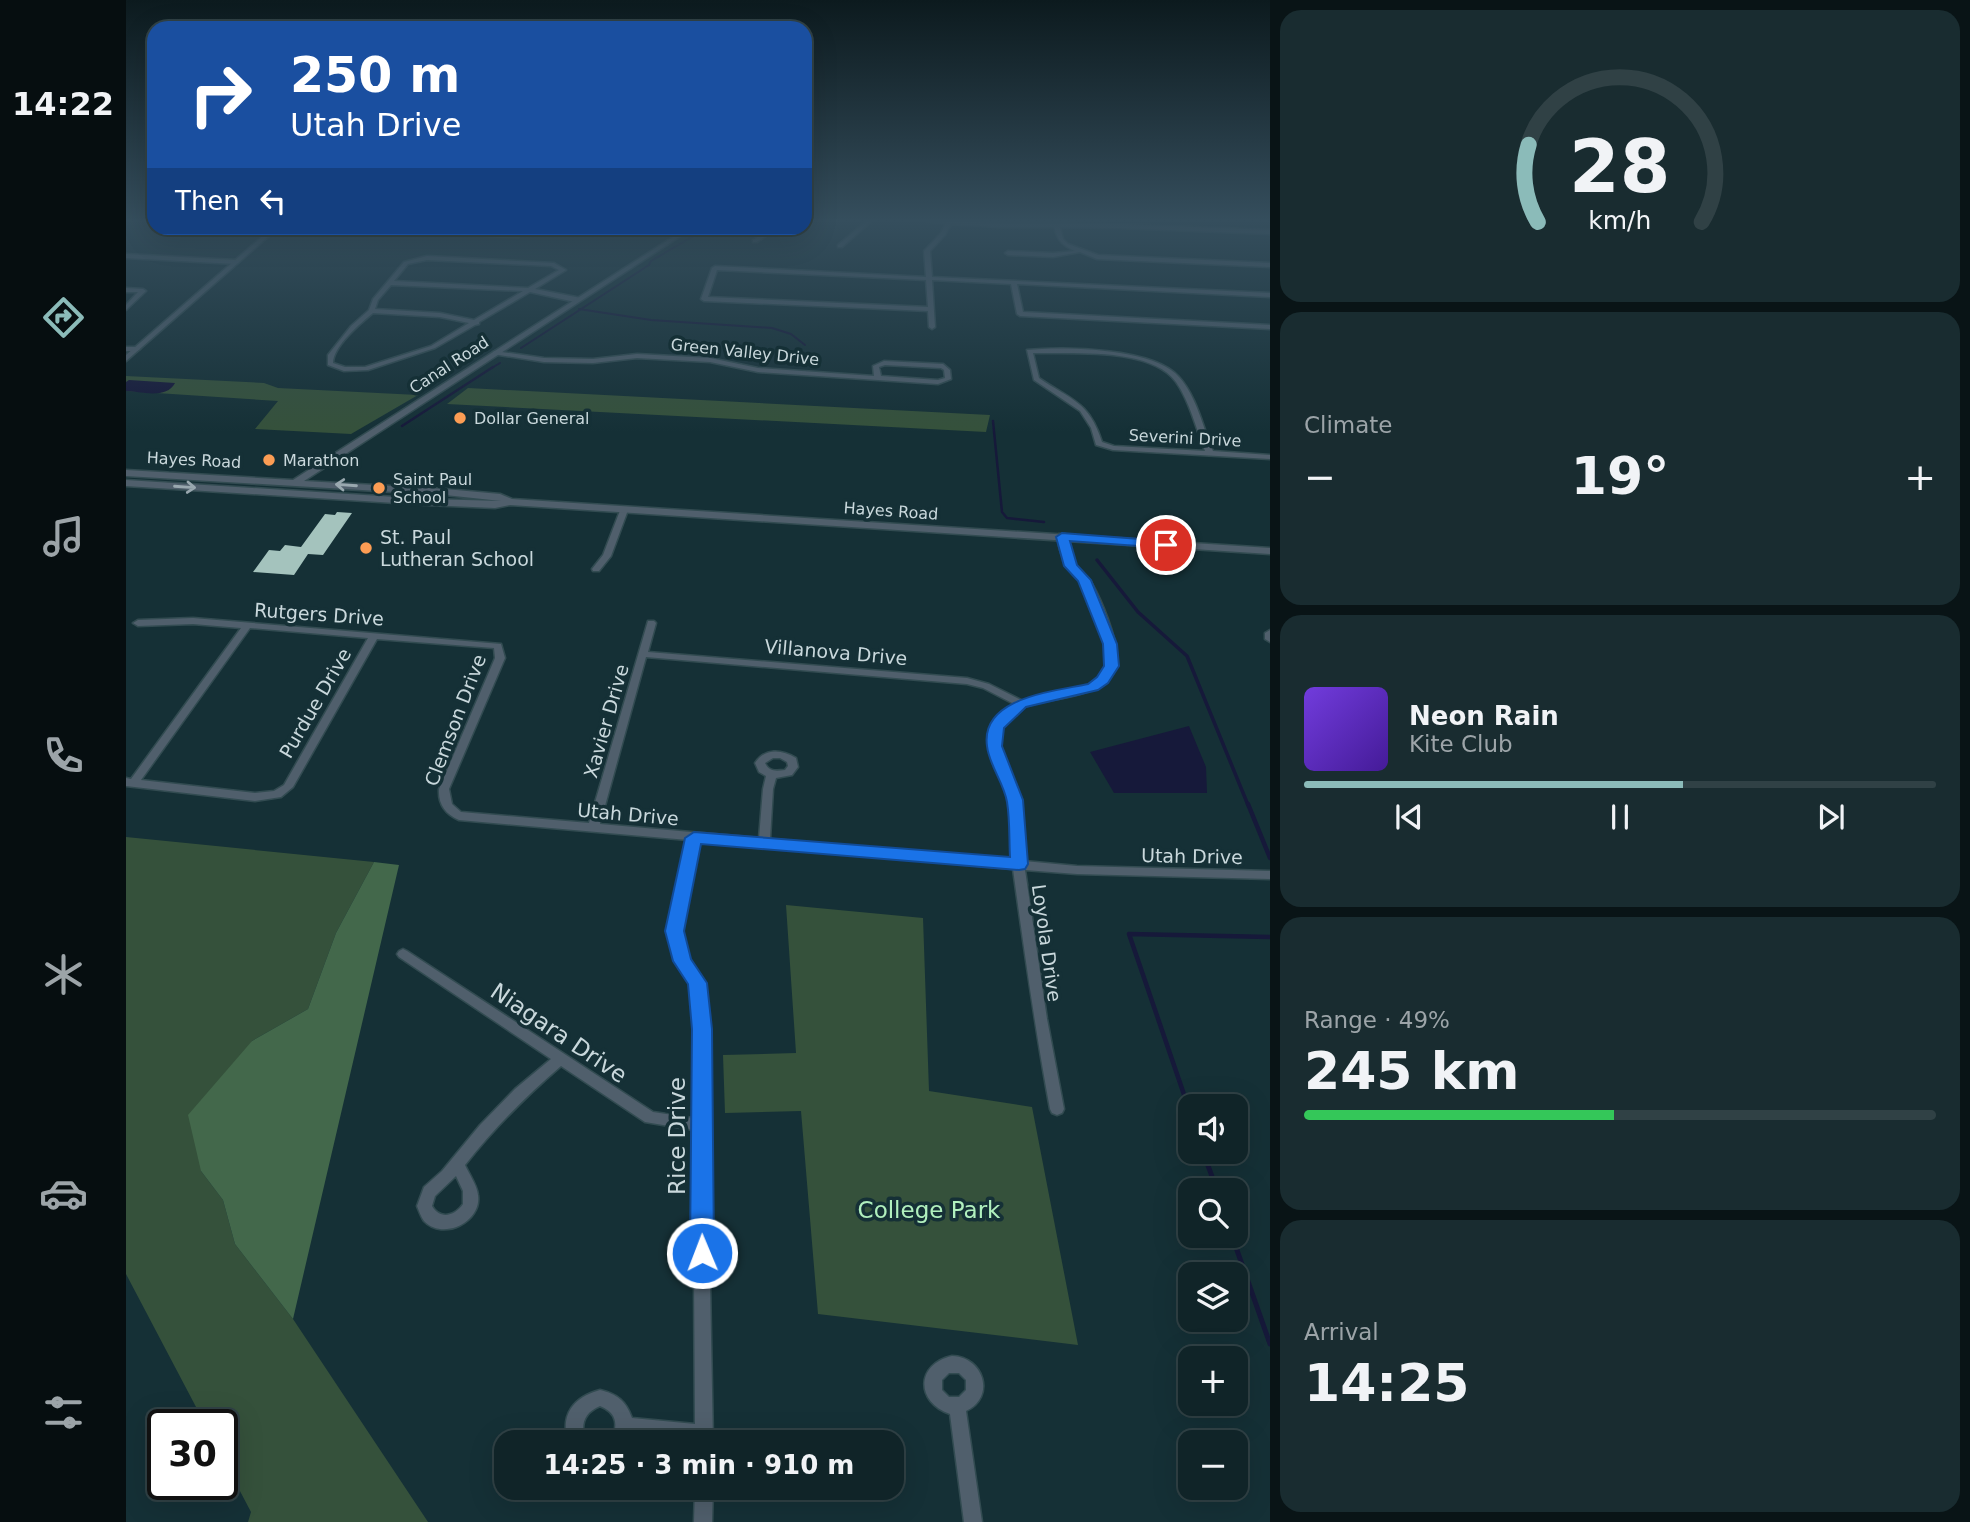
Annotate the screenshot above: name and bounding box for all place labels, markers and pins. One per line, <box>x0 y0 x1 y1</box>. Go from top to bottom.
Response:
place label: Dollar General <box>474 409 590 428</box>
marker: Dollar General <box>452 410 468 426</box>
place label: Marathon <box>283 451 359 470</box>
marker: Marathon <box>261 452 277 468</box>
place label: Saint Paul School <box>393 470 472 507</box>
marker: Saint Paul School <box>371 480 387 496</box>
pin <box>1136 515 1196 575</box>
place label: St. Paul Lutheran School <box>380 526 534 570</box>
marker: St. Paul Lutheran School <box>358 540 374 556</box>

